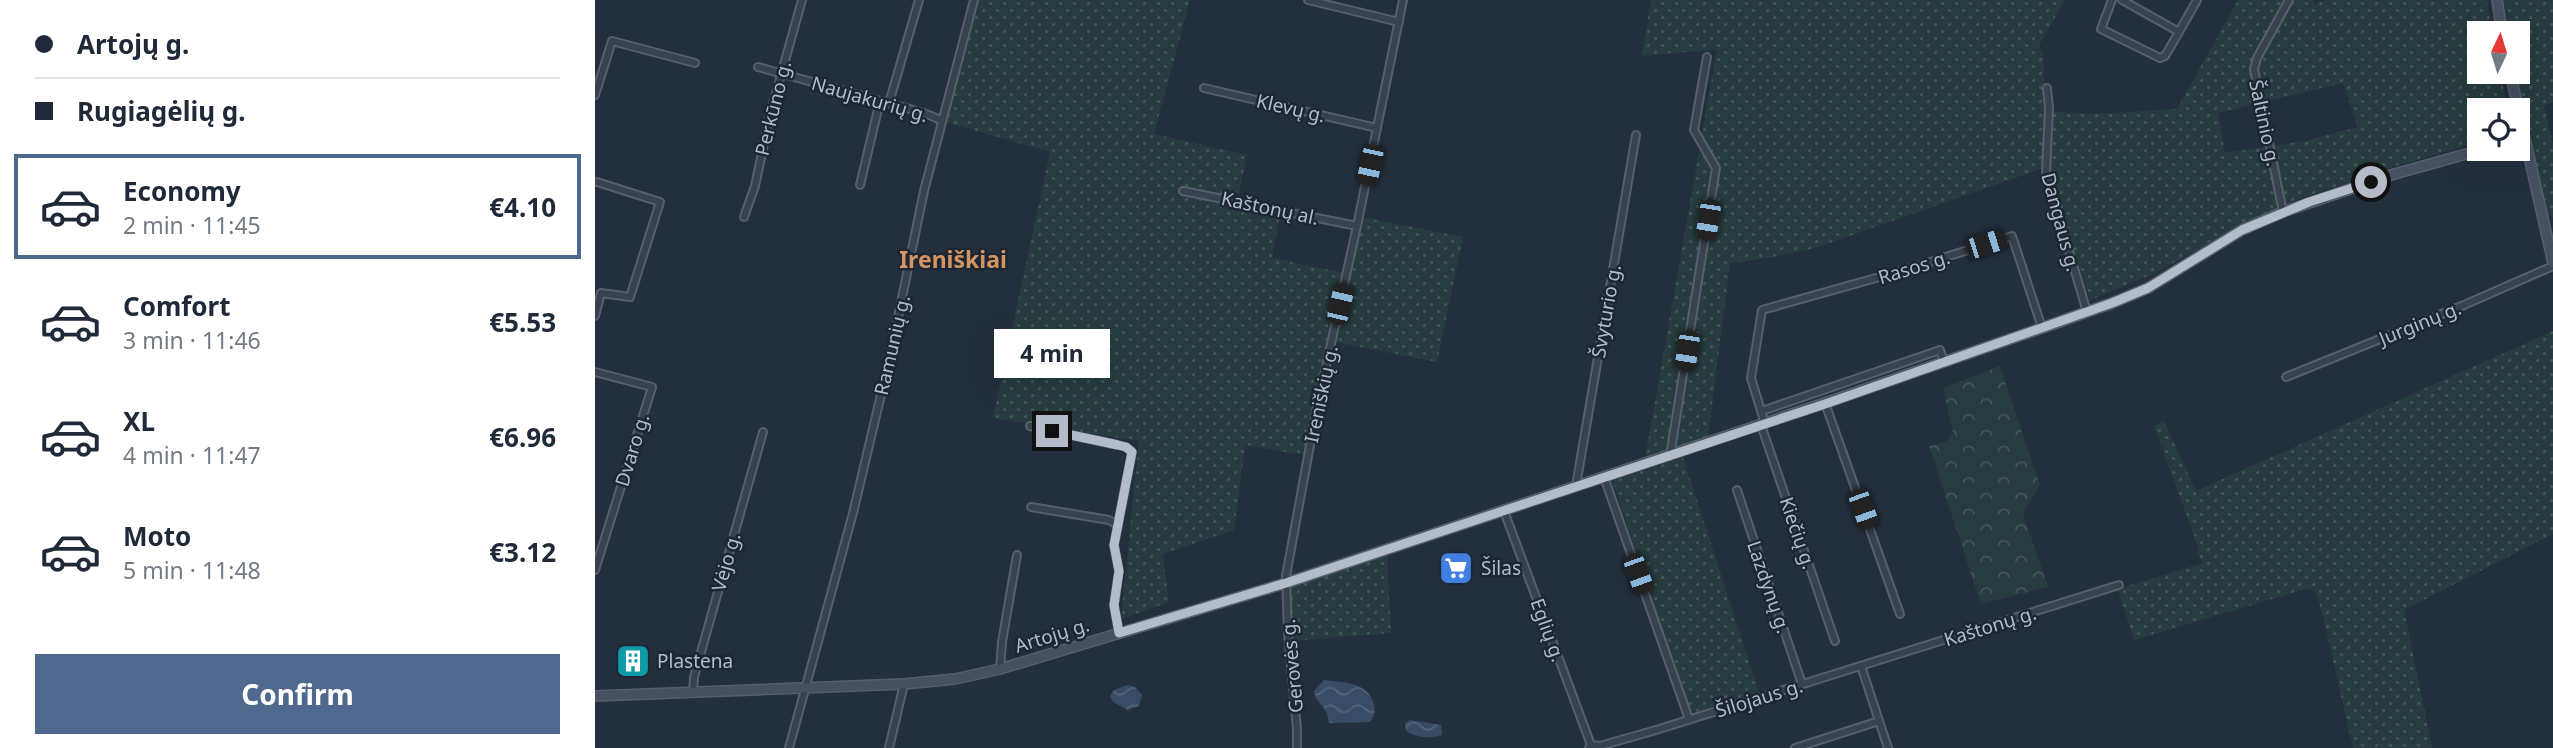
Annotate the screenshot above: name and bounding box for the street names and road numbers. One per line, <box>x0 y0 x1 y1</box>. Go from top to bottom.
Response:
street label: Perkūno g. <box>749 58 797 158</box>
street label: Naujakurių g. <box>809 70 931 128</box>
street label: Šaltinio g. <box>2243 77 2287 169</box>
street label: Klevų g. <box>1254 87 1328 129</box>
street label: Dangaus g. <box>2035 170 2087 274</box>
street label: Kaštonų al. <box>1219 185 1321 231</box>
street label: Rasos g. <box>1875 244 1953 290</box>
street label: Švyturio g. <box>1585 262 1627 360</box>
street label: Ramunių g. <box>868 292 916 398</box>
street label: Jurginų g. <box>2373 295 2465 352</box>
street label: Ireniškių g. <box>1298 343 1344 445</box>
street label: Dvaro g. <box>609 410 655 490</box>
street label: Kiečių g. <box>1774 493 1822 573</box>
street label: Vėjo g. <box>705 530 747 594</box>
street label: Lazdynų g. <box>1741 537 1797 637</box>
street label: Eglių g. <box>1525 595 1571 665</box>
street label: Kaštonų g. <box>1941 600 2039 652</box>
street label: Artojų g. <box>1012 611 1092 659</box>
street label: Gerovės g. <box>1275 618 1309 714</box>
street label: Šilojaus g. <box>1712 672 1806 724</box>

